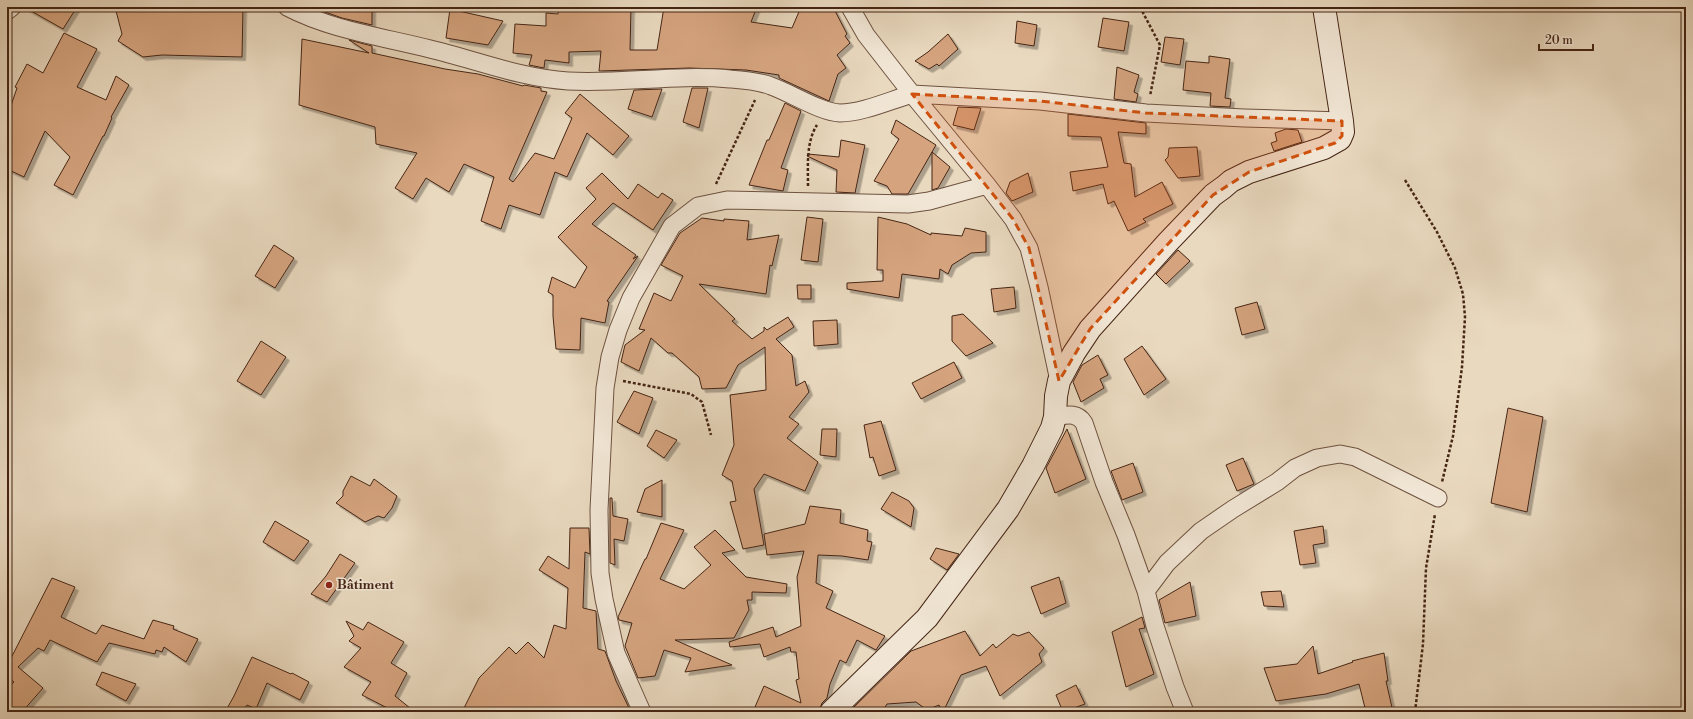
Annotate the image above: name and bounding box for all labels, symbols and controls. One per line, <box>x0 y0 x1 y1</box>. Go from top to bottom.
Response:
scale bar <box>1539 26 1593 52</box>
text: 20 m <box>1545 33 1573 48</box>
place label: Bâtiment <box>337 577 394 593</box>
marker: Bâtiment <box>324 580 334 590</box>

